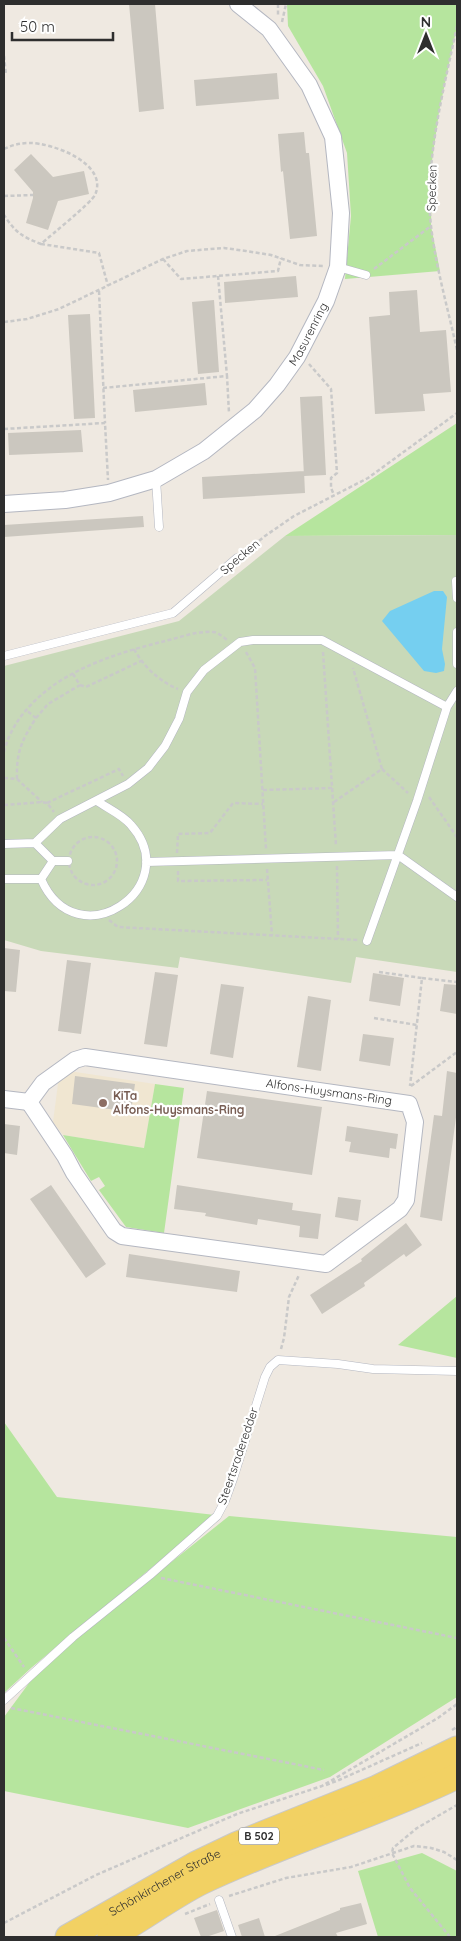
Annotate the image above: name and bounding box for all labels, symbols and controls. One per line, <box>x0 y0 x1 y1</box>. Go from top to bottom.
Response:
scale bar <box>12 10 114 42</box>
north arrow <box>401 10 451 60</box>
text: N <box>421 13 431 31</box>
text: 50 m <box>20 17 55 36</box>
street label: Specken <box>423 164 440 212</box>
street label: Masurenring <box>285 300 331 369</box>
street label: Specken <box>217 536 262 577</box>
street label: Alfons-Huysmans-Ring <box>265 1075 393 1108</box>
place label: KiTa Alfons-Huysmans-Ring <box>113 1088 245 1117</box>
marker: KiTa Alfons-Huysmans-Ring <box>97 1097 109 1109</box>
street label: Steertsraderedder <box>214 1405 261 1506</box>
road number: B 502 <box>239 1828 279 1844</box>
street label: Schönkirchener Straße <box>106 1845 223 1919</box>

